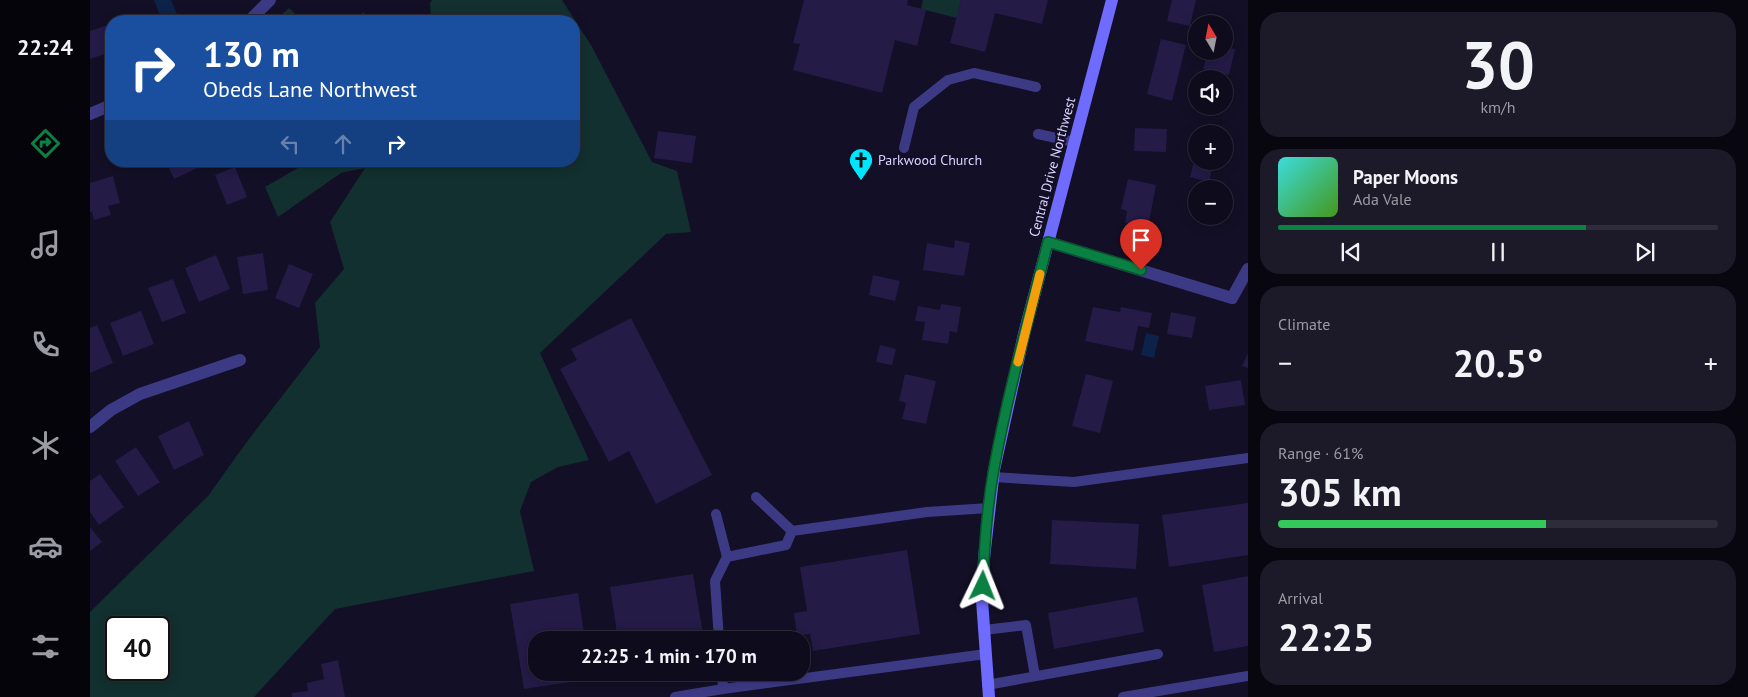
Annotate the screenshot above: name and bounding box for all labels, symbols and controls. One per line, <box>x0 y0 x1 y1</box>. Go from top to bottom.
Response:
north arrow <box>1188 15 1232 60</box>
map controls <box>1188 15 1233 225</box>
text: 30 <box>1461 22 1535 106</box>
text: 130 m <box>203 31 300 77</box>
text: 22:24 <box>17 33 73 61</box>
icon: right <box>120 35 185 100</box>
button: sound <box>1188 70 1233 115</box>
text: Obeds Lane Northwest <box>203 75 417 103</box>
street label: Central Drive Northwest <box>1025 95 1079 239</box>
text: km/h <box>1480 97 1516 117</box>
button: + <box>1188 125 1233 170</box>
icon: directions <box>28 126 63 161</box>
icon: left <box>276 130 304 158</box>
icon: ahead <box>329 130 357 158</box>
icon: right <box>382 130 410 158</box>
church icon: Parkwood Church <box>848 147 874 181</box>
place label: Parkwood Church <box>878 151 982 169</box>
text: Paper Moons <box>1353 165 1458 189</box>
button: − <box>1188 180 1233 225</box>
text: Ada Vale <box>1353 189 1412 209</box>
pin <box>1120 219 1162 270</box>
icon: arrive <box>1127 226 1155 254</box>
icon: music <box>28 227 63 262</box>
icon: previous <box>1337 238 1365 266</box>
icon: pause <box>1484 238 1512 266</box>
icon: next <box>1631 238 1659 266</box>
text: Climate <box>1278 314 1330 334</box>
icon: phone <box>28 327 63 362</box>
text: 20.5° <box>1453 338 1543 387</box>
text: − <box>1278 344 1292 381</box>
text: + <box>1704 344 1718 381</box>
icon: climate <box>28 428 63 463</box>
text: Range · 61% <box>1278 443 1363 463</box>
text: 305 km <box>1278 467 1402 516</box>
icon: car <box>28 529 63 564</box>
position arrow <box>956 559 1008 611</box>
text: Arrival <box>1278 588 1323 608</box>
text: 22:25 <box>1278 612 1374 661</box>
speed limit sign: 40 <box>105 616 170 681</box>
icon: filters <box>28 629 63 664</box>
text: 22:25 · 1 min · 170 m <box>581 644 757 668</box>

